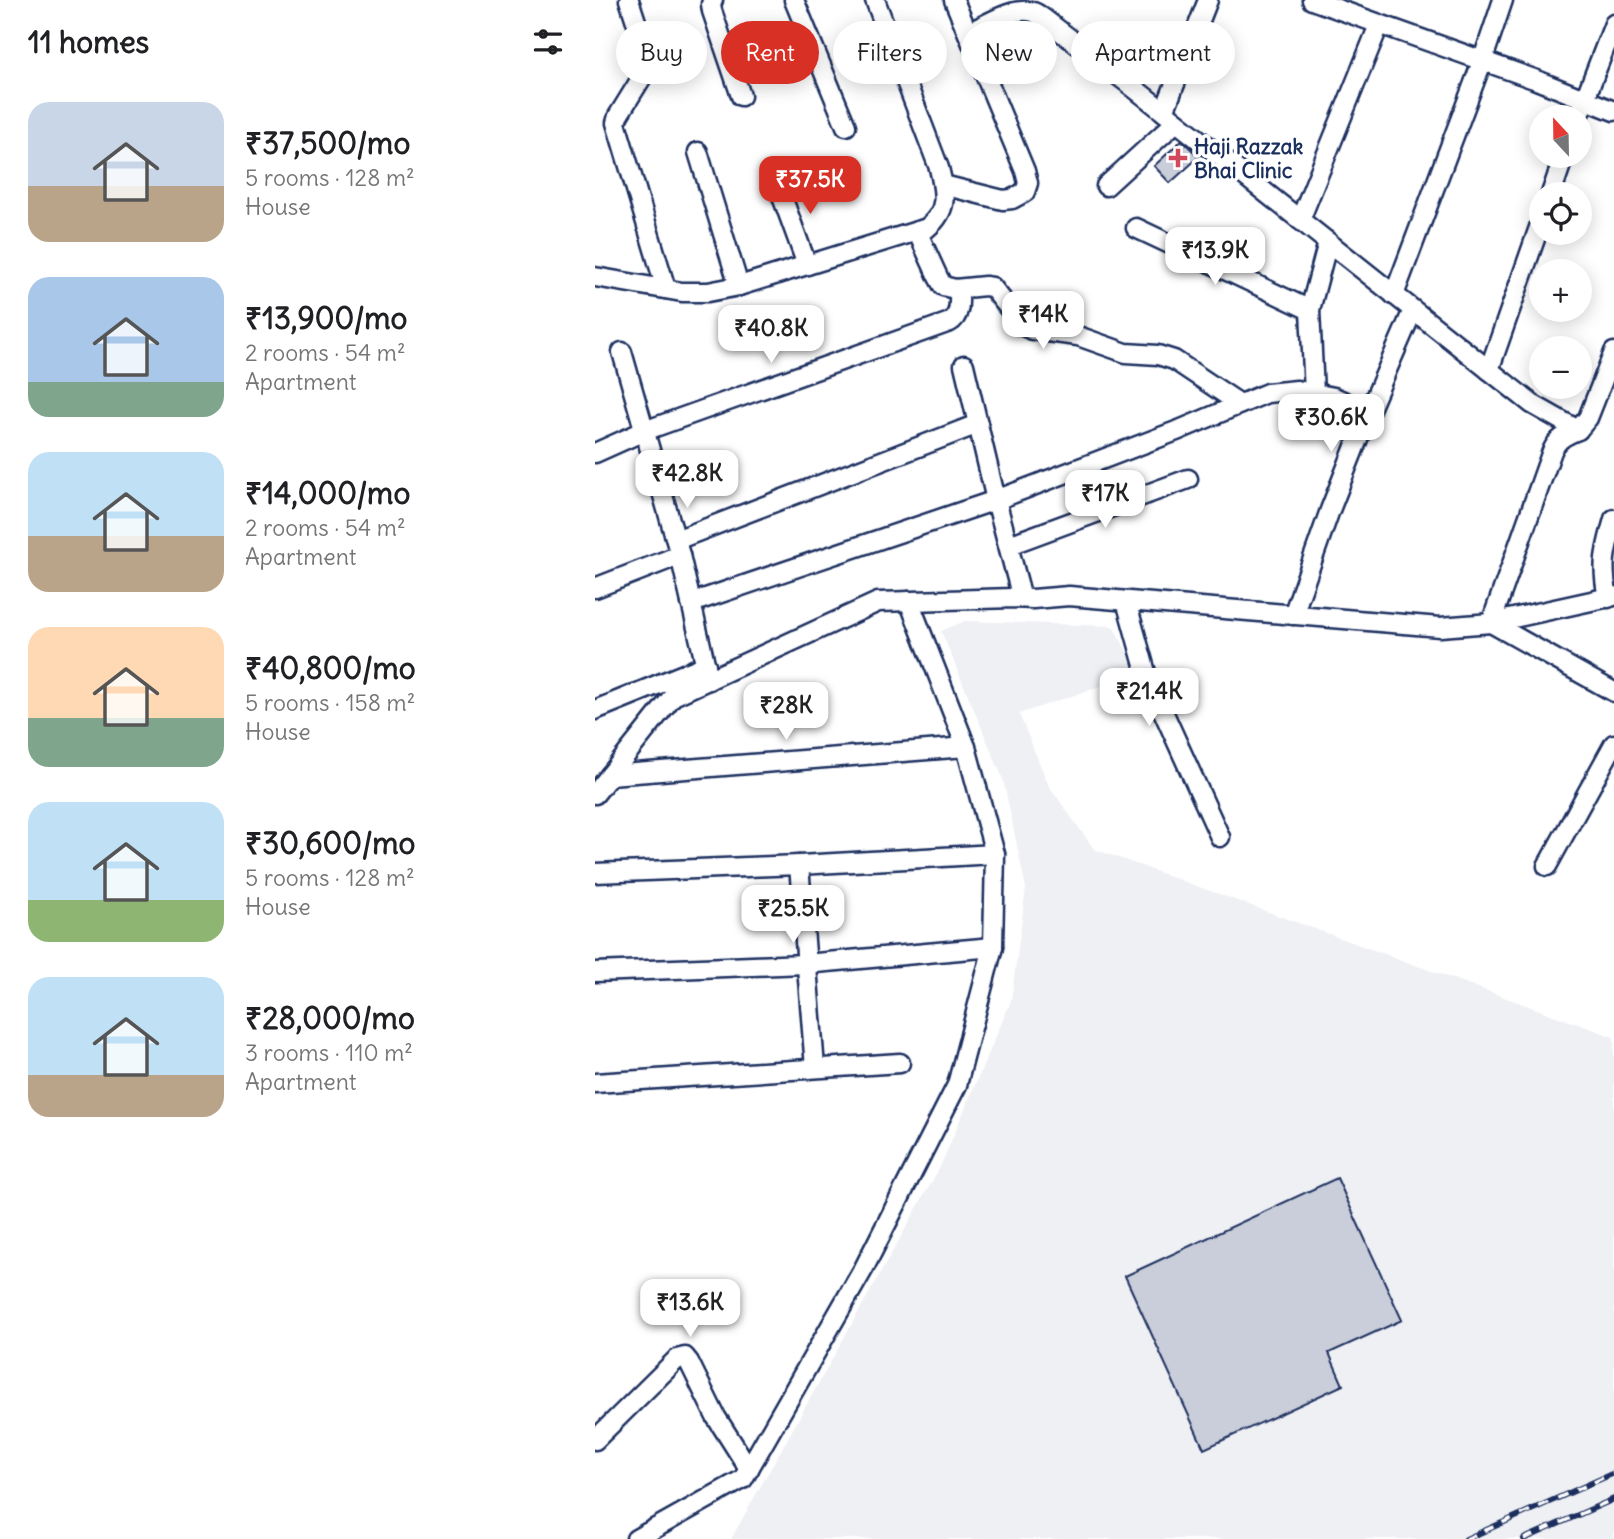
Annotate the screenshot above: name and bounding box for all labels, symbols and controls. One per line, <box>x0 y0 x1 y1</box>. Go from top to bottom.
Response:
chip: Buy <box>616 21 707 84</box>
chip: Rent <box>721 21 819 84</box>
chip: Filters <box>833 21 947 84</box>
chip: New <box>961 21 1057 84</box>
chip: Apartment <box>1071 21 1235 84</box>
text: 11 homes <box>28 23 149 61</box>
icon: filters <box>529 23 567 61</box>
north arrow <box>1529 105 1593 168</box>
map controls <box>1529 105 1592 399</box>
text: ₹37,500/mo <box>245 124 410 162</box>
icon: home <box>84 130 168 214</box>
place label: Haji Razzak Bhai Clinic <box>1194 133 1304 184</box>
marker: Haji Razzak Bhai Clinic <box>1168 148 1188 168</box>
pin: ₹37.5K <box>753 156 867 216</box>
text: 5 rooms · 128 m² <box>245 163 415 192</box>
text: ₹37.5K <box>775 164 845 193</box>
button: locate <box>1529 182 1592 245</box>
text: House <box>245 192 311 221</box>
pin: ₹13.9K <box>1158 228 1272 287</box>
text: ₹13.9K <box>1181 235 1249 264</box>
button: + <box>1529 259 1592 322</box>
pin: ₹14K <box>1002 292 1084 351</box>
text: ₹13,900/mo <box>245 299 407 337</box>
text: ₹14K <box>1018 299 1068 328</box>
icon: home <box>84 305 168 389</box>
pin: ₹40.8K <box>714 306 828 365</box>
text: ₹40.8K <box>734 313 808 342</box>
button: − <box>1529 336 1592 399</box>
text: 2 rooms · 54 m² <box>245 338 406 367</box>
text: Apartment <box>245 367 357 396</box>
pin: ₹30.6K <box>1274 394 1388 454</box>
text: ₹30.6K <box>1294 402 1368 431</box>
pin: ₹42.8K <box>630 450 744 510</box>
text: ₹42.8K <box>651 458 723 487</box>
pin: ₹17K <box>1064 470 1146 530</box>
text: ₹14,000/mo <box>245 474 410 512</box>
text: ₹17K <box>1081 478 1129 507</box>
icon: home <box>84 480 168 564</box>
text: 2 rooms · 54 m² <box>245 513 406 542</box>
text: Apartment <box>245 542 357 571</box>
text: ₹40,800/mo <box>245 649 416 687</box>
icon: home <box>84 655 168 739</box>
pin: ₹21.4K <box>1092 668 1206 728</box>
text: ₹21.4K <box>1116 676 1182 705</box>
pin: ₹28K <box>745 682 827 742</box>
text: 5 rooms · 158 m² <box>245 688 415 717</box>
text: ₹28K <box>759 690 813 719</box>
text: House <box>245 717 311 746</box>
text: ₹30,600/mo <box>245 824 415 862</box>
icon: home <box>84 830 168 914</box>
text: 5 rooms · 128 m² <box>245 863 415 892</box>
pin: ₹25.5K <box>736 886 850 945</box>
text: House <box>245 892 311 921</box>
text: ₹25.5K <box>757 893 829 922</box>
text: ₹28,000/mo <box>245 999 415 1037</box>
icon: home <box>84 1005 168 1089</box>
text: 3 rooms · 110 m² <box>245 1038 413 1067</box>
text: Apartment <box>245 1067 357 1096</box>
pin: ₹13.6K <box>633 1280 747 1339</box>
text: ₹13.6K <box>656 1287 724 1316</box>

